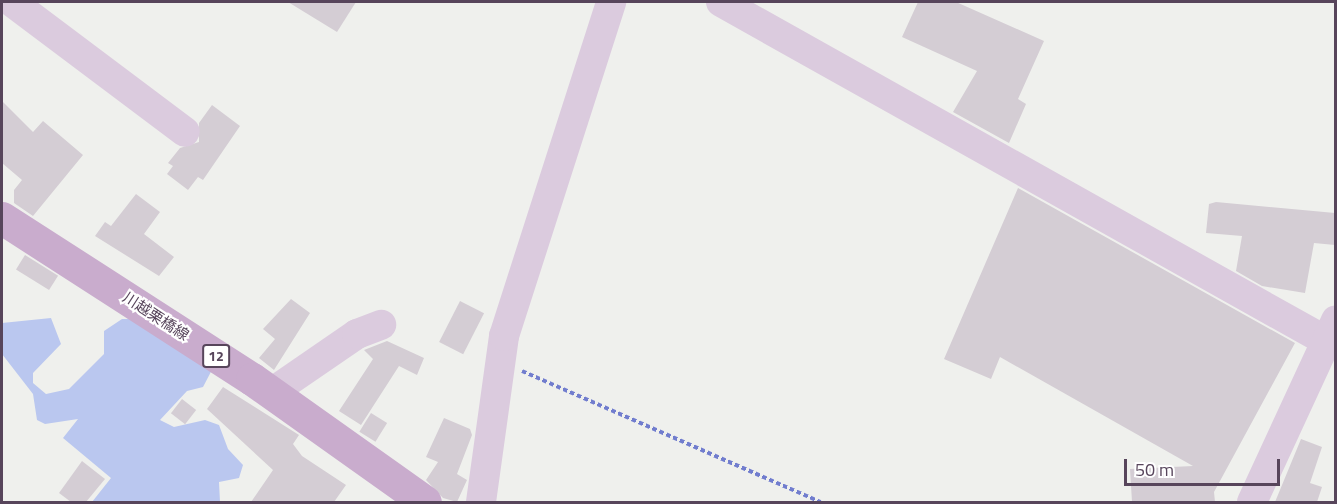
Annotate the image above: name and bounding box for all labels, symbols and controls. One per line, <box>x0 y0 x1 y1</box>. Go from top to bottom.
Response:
street label: 川越栗橋線 <box>120 288 192 344</box>
road number: 12 <box>201 345 231 367</box>
scale bar <box>1127 447 1283 485</box>
text: 50 m <box>1135 456 1174 483</box>

